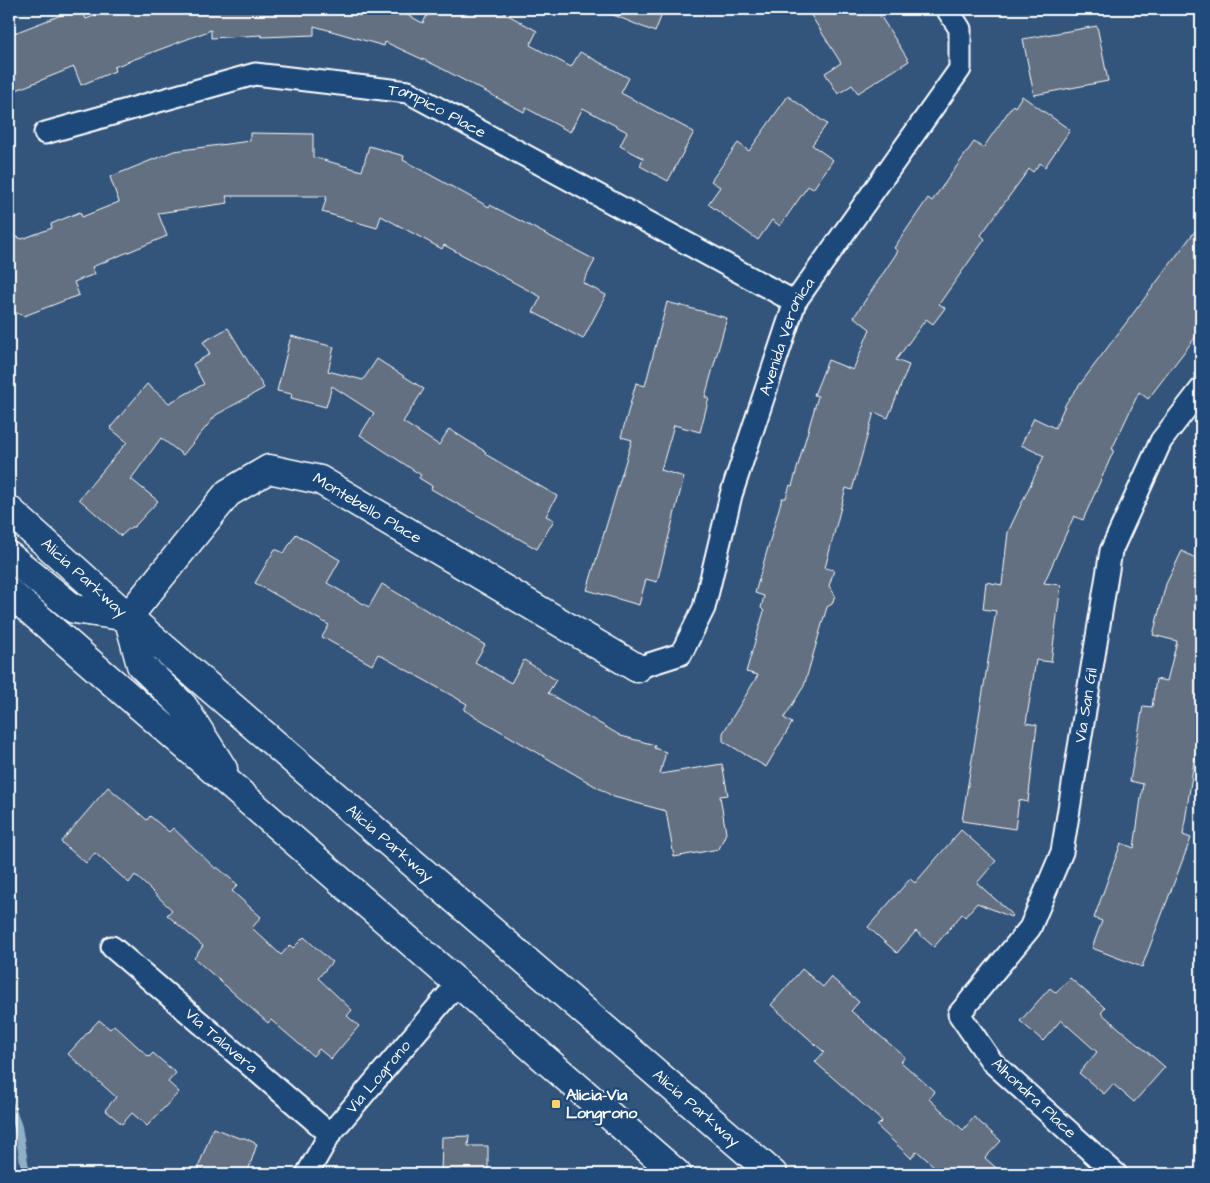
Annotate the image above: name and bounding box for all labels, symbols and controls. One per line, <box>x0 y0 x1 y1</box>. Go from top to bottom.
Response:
street label: Tampico Place <box>387 79 490 143</box>
street label: Avenida Veronica <box>754 273 820 398</box>
street label: Montebello Place <box>309 467 426 549</box>
street label: Alicia Parkway <box>36 533 132 623</box>
street label: Via San Gil <box>1069 666 1103 744</box>
street label: Alicia Parkway <box>341 799 439 888</box>
street label: Via Talavera <box>180 1003 262 1078</box>
street label: Via Logrono <box>341 1035 416 1118</box>
street label: Alhondra Place <box>987 1053 1082 1143</box>
street label: Alicia Parkway <box>648 1064 745 1153</box>
place label: Alicia-Via Longrono <box>566 1084 638 1126</box>
marker: Alicia-Via Longrono <box>550 1098 562 1110</box>

